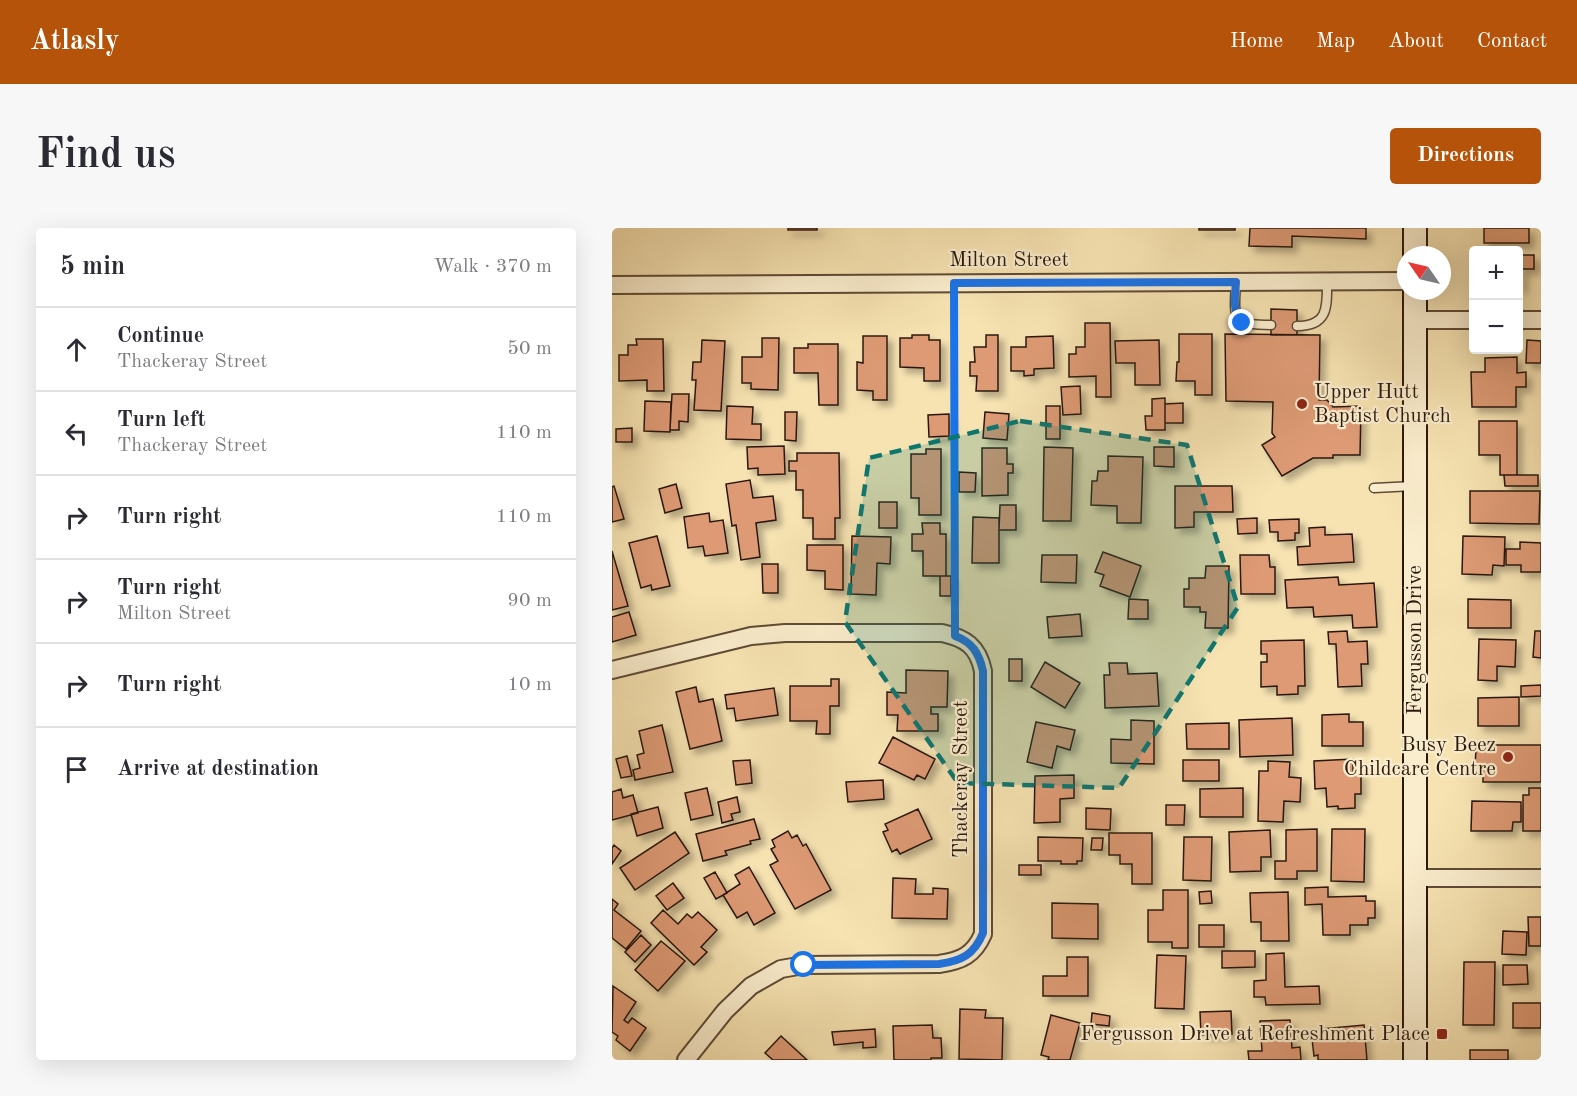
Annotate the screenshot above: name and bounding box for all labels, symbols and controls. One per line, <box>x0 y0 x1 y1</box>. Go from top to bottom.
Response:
text: Atlasly <box>30 28 120 56</box>
text: Home <box>1230 31 1283 52</box>
text: Map <box>1316 31 1355 52</box>
text: About <box>1388 31 1444 52</box>
text: Contact <box>1477 31 1547 52</box>
button: Directions <box>1390 128 1541 184</box>
text: Find us <box>36 135 175 177</box>
north arrow <box>1397 246 1451 300</box>
map controls <box>1469 246 1523 354</box>
button: + <box>1469 246 1523 300</box>
street label: Milton Street <box>949 250 1069 271</box>
text: 5 min <box>60 254 125 280</box>
text: Walk · 370 m <box>433 257 552 277</box>
button: − <box>1469 300 1523 354</box>
route end <box>1228 309 1254 335</box>
text: Continue <box>117 325 204 347</box>
icon: ahead <box>60 333 93 366</box>
text: 50 m <box>507 339 552 359</box>
text: Thackeray Street <box>117 352 267 372</box>
place label: Upper Hutt Baptist Church <box>1314 382 1451 427</box>
marker: Upper Hutt Baptist Church <box>1295 397 1309 411</box>
text: Turn left <box>117 409 206 431</box>
icon: left <box>60 417 93 450</box>
text: 110 m <box>496 423 552 443</box>
text: Thackeray Street <box>117 436 267 456</box>
icon: right <box>60 501 93 534</box>
text: Turn right <box>117 506 221 528</box>
text: 110 m <box>496 507 552 527</box>
street label: Fergusson Drive <box>1405 565 1426 715</box>
text: Turn right <box>117 577 221 599</box>
icon: right <box>60 585 93 618</box>
text: 90 m <box>507 591 552 611</box>
text: Milton Street <box>117 604 231 624</box>
icon: right <box>60 669 93 702</box>
text: Turn right <box>117 674 221 696</box>
text: 10 m <box>507 675 552 695</box>
street label: Thackeray Street <box>951 700 972 858</box>
place label: Busy Beez Childcare Centre <box>1344 735 1496 780</box>
marker: Busy Beez Childcare Centre <box>1501 750 1515 764</box>
icon: arrive <box>60 753 93 786</box>
text: Arrive at destination <box>117 758 319 780</box>
route start <box>790 951 816 977</box>
place label: Fergusson Drive at Refreshment Place <box>1080 1024 1430 1045</box>
marker: Fergusson Drive at Refreshment Place <box>1435 1027 1449 1041</box>

